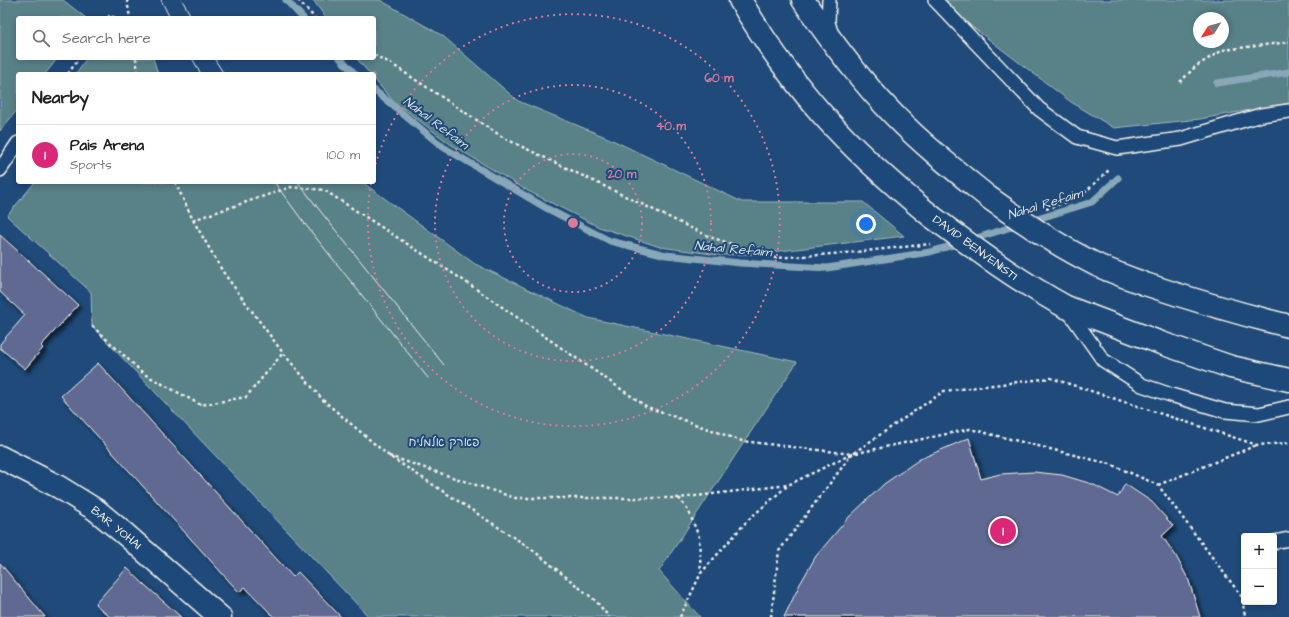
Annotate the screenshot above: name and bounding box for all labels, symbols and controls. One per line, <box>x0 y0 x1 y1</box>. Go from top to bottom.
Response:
north arrow <box>1193 12 1229 48</box>
search box <box>16 16 376 60</box>
icon: search <box>30 27 52 49</box>
text: Search here <box>62 28 151 49</box>
text: 60 m <box>704 70 734 87</box>
text: Nearby <box>32 86 89 110</box>
water label: Nahal Refaim <box>400 92 474 155</box>
text: 40 m <box>656 118 687 135</box>
text: Pais Arena <box>70 135 144 156</box>
text: 1 <box>44 146 46 164</box>
text: 100 m <box>327 146 360 164</box>
text: Sports <box>70 156 112 174</box>
text: 20 m <box>607 166 637 183</box>
water label: Nahal Refaim <box>1005 183 1087 224</box>
street label: DAVID BENVENISTI <box>929 211 1021 285</box>
your location <box>856 214 876 234</box>
centre of rings <box>566 216 580 230</box>
water label: Nahal Refaim <box>693 237 774 262</box>
park label: פארק אלמליח <box>409 434 479 451</box>
street label: BAR YOHAI <box>87 502 145 554</box>
pin: 1 <box>990 516 1016 546</box>
map controls <box>1241 533 1277 605</box>
button: + <box>1241 533 1277 569</box>
button: − <box>1241 569 1277 605</box>

